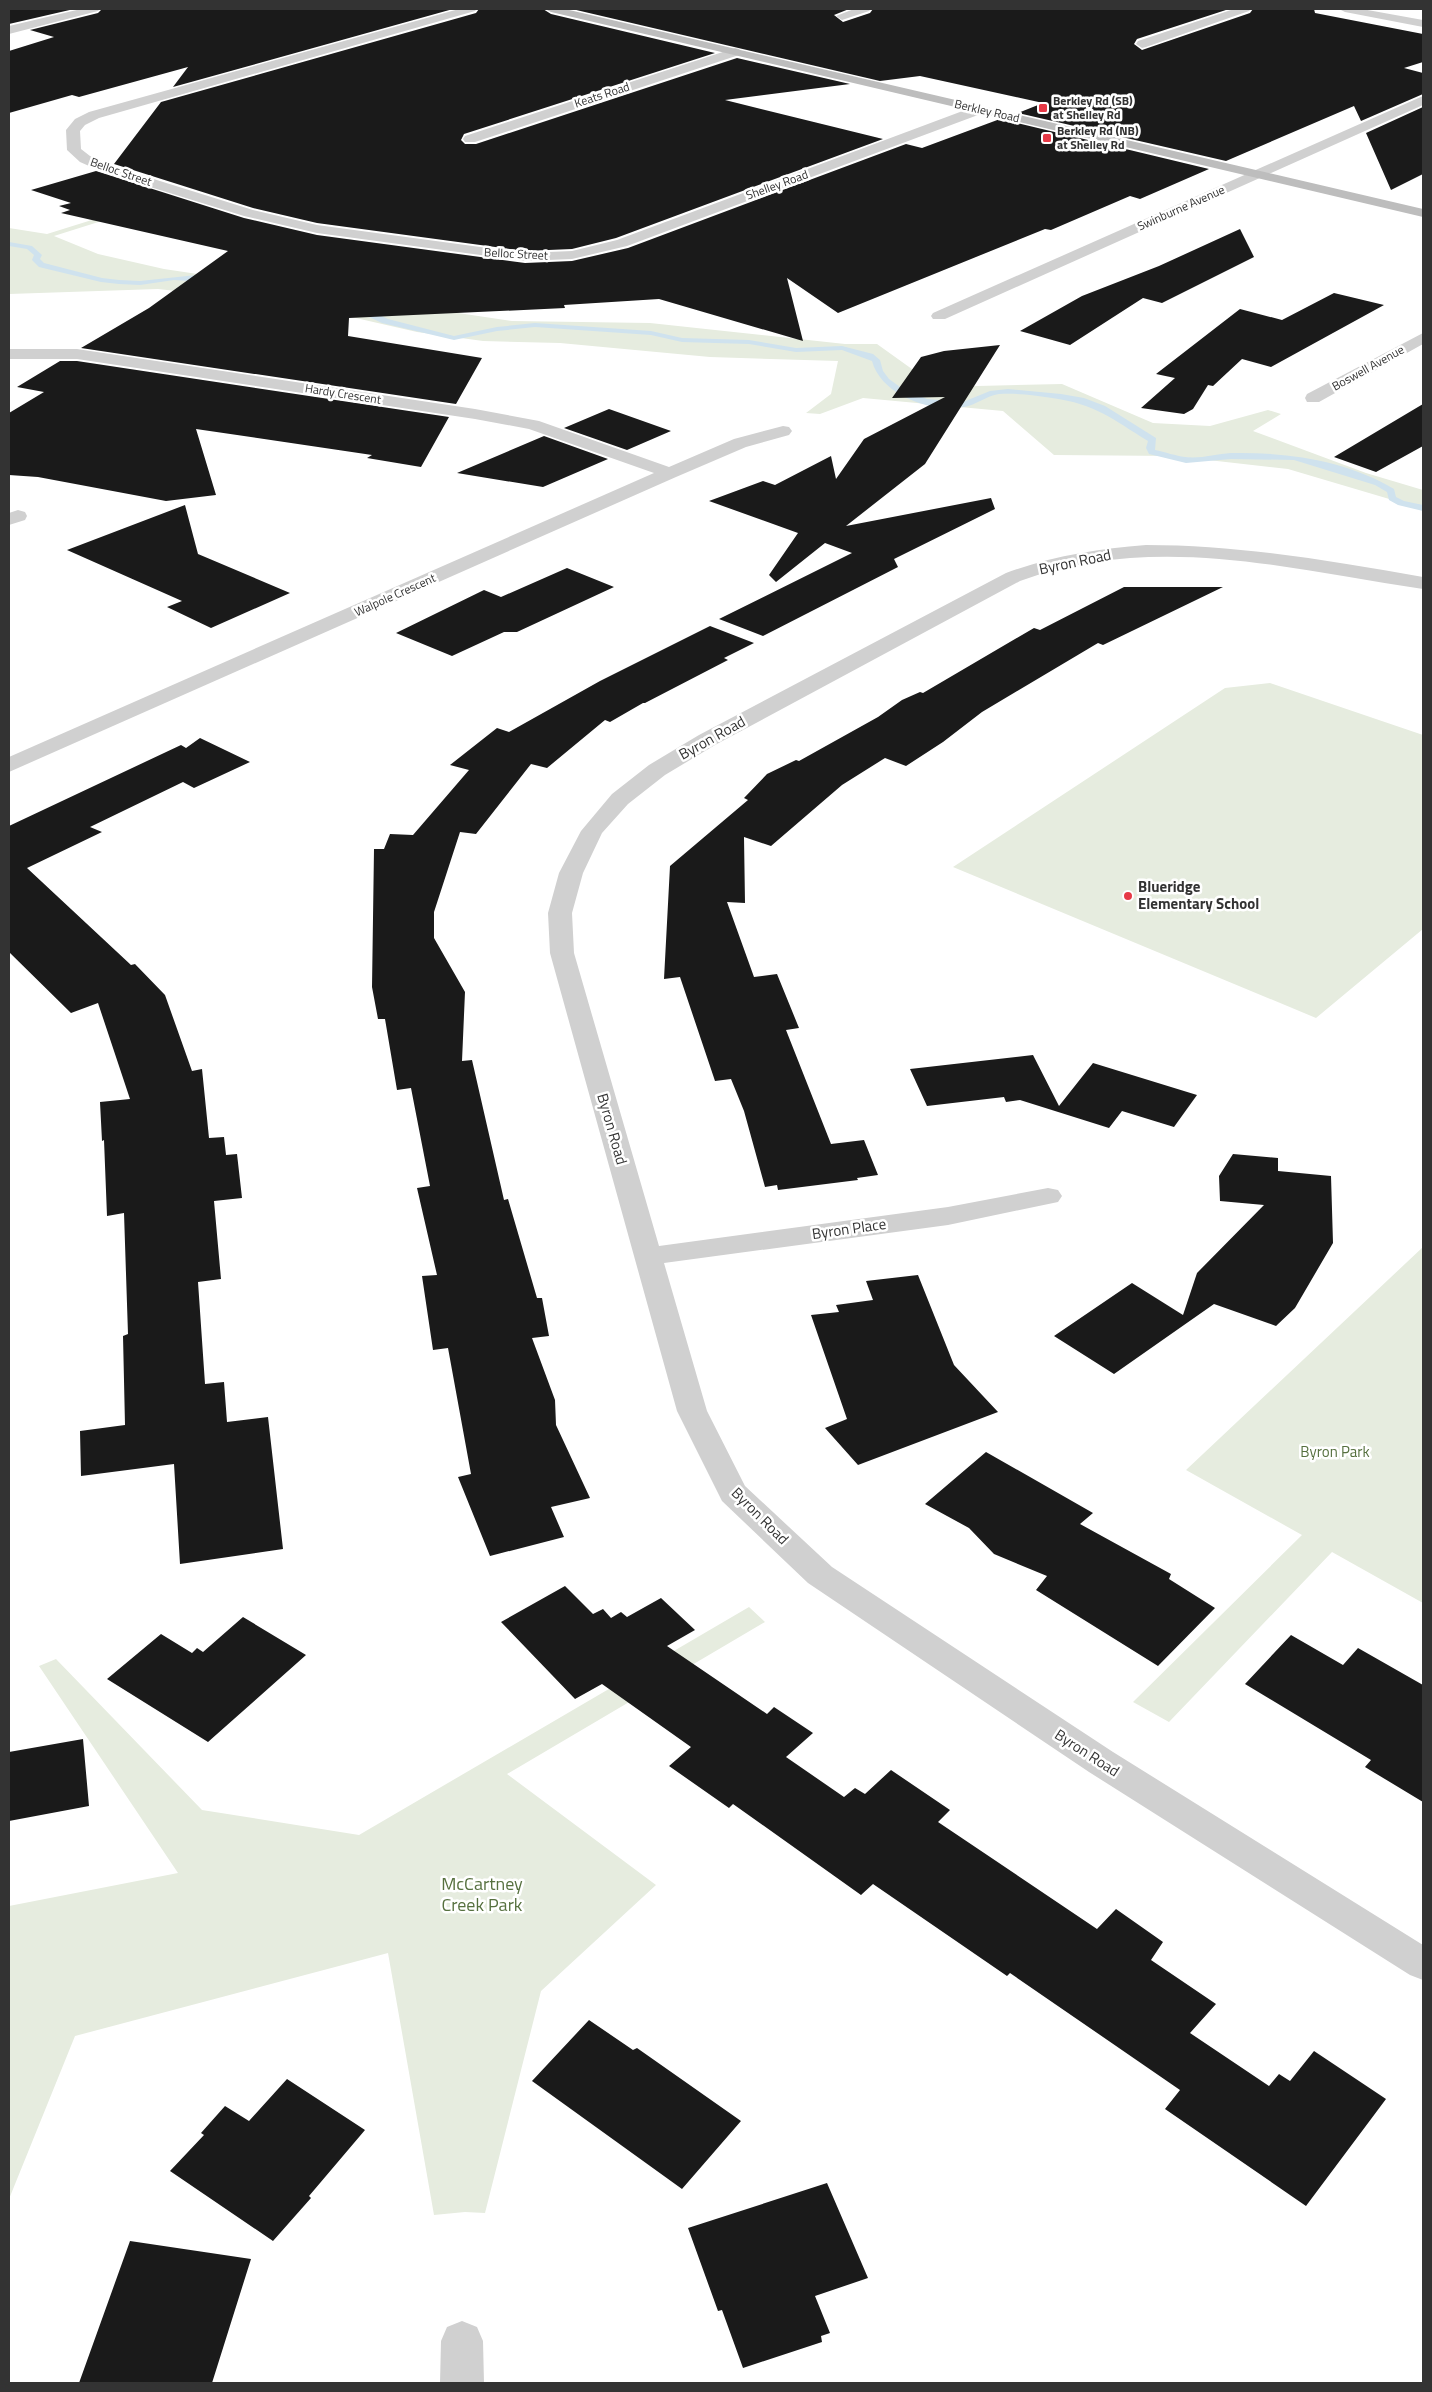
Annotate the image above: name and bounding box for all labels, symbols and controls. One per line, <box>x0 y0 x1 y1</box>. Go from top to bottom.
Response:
street label: Keats Road <box>572 77 632 112</box>
place label: Berkley Rd (SB) at Shelley Rd <box>1053 91 1133 124</box>
street label: Berkley Road <box>953 94 1022 127</box>
marker: Berkley Rd (SB) at Shelley Rd <box>1037 102 1049 114</box>
place label: Berkley Rd (NB) at Shelley Rd <box>1057 121 1139 154</box>
marker: Berkley Rd (NB) at Shelley Rd <box>1041 132 1053 144</box>
street label: Belloc Street <box>88 152 155 191</box>
street label: Shelley Road <box>743 165 811 205</box>
street label: Swinburne Avenue <box>1134 180 1228 235</box>
street label: Belloc Street <box>484 242 549 265</box>
street label: Boswell Avenue <box>1328 340 1407 395</box>
street label: Hardy Crescent <box>304 378 383 409</box>
street label: Byron Road <box>1037 543 1113 580</box>
street label: Walpole Crescent <box>351 568 439 621</box>
street label: Byron Road <box>674 710 749 765</box>
place label: Blueridge Elementary School <box>1138 875 1259 915</box>
marker: Blueridge Elementary School <box>1122 890 1134 902</box>
street label: Byron Road <box>591 1091 634 1167</box>
street label: Byron Place <box>810 1212 887 1245</box>
park label: Byron Park <box>1300 1440 1370 1463</box>
street label: Byron Road <box>726 1482 794 1550</box>
street label: Byron Road <box>1050 1723 1124 1782</box>
park label: McCartney Creek Park <box>441 1870 523 1918</box>

